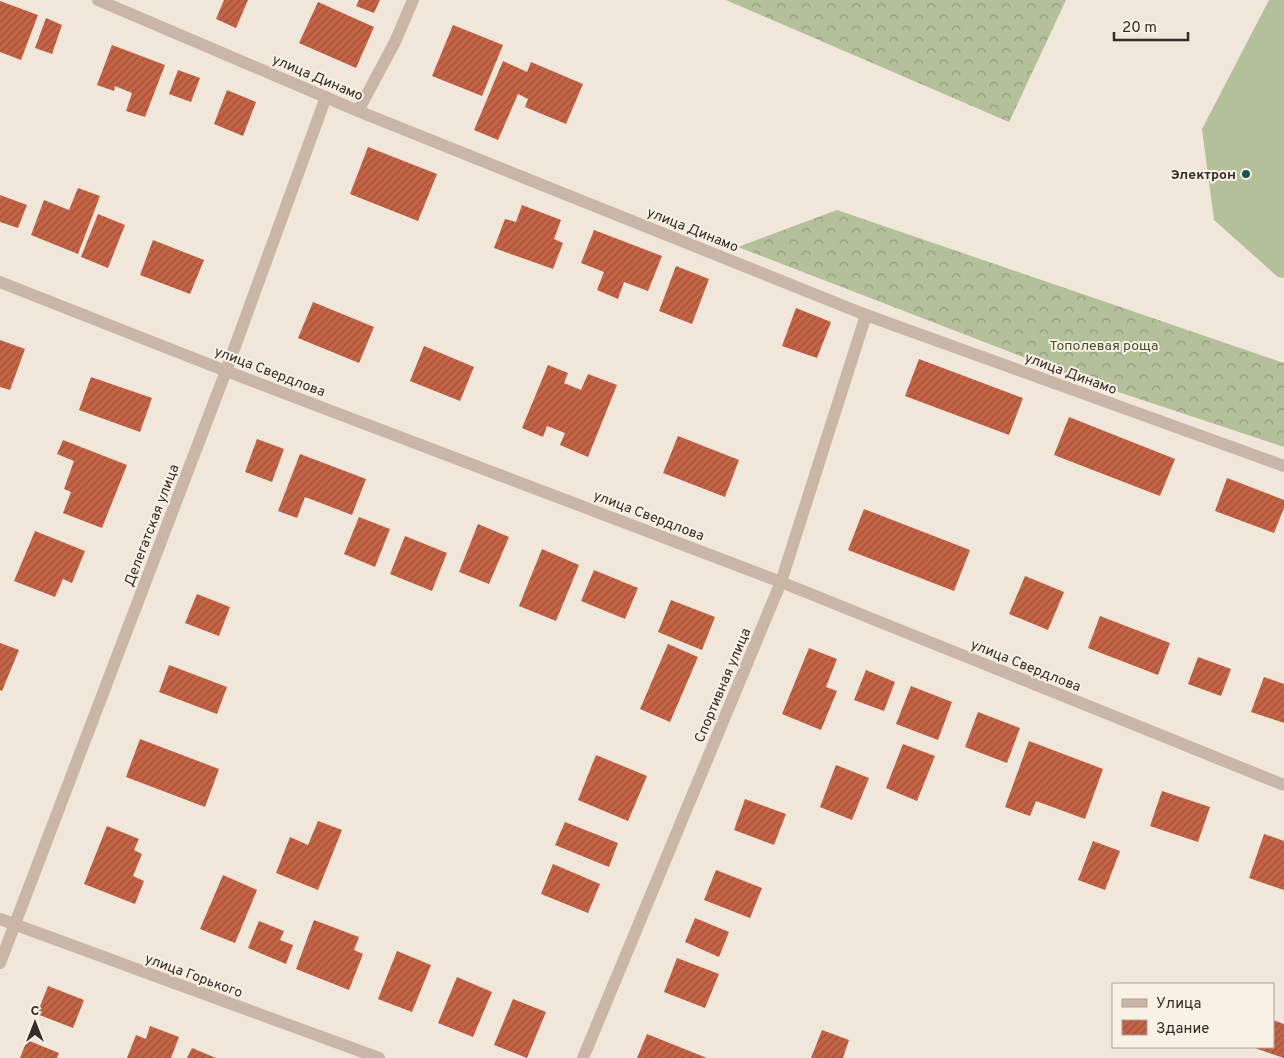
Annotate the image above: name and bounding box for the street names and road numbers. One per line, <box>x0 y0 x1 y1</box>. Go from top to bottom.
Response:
street label: улица Динамо <box>269 52 366 105</box>
street label: улица Динамо <box>644 204 741 257</box>
street label: улица Свердлова <box>212 343 327 401</box>
street label: улица Динамо <box>1022 350 1119 399</box>
street label: Делегатская улица <box>121 462 184 589</box>
street label: улица Свердлова <box>591 487 706 545</box>
street label: Спортивная улица <box>692 626 755 745</box>
street label: улица Свердлова <box>968 637 1083 696</box>
street label: улица Горького <box>142 951 245 1002</box>

